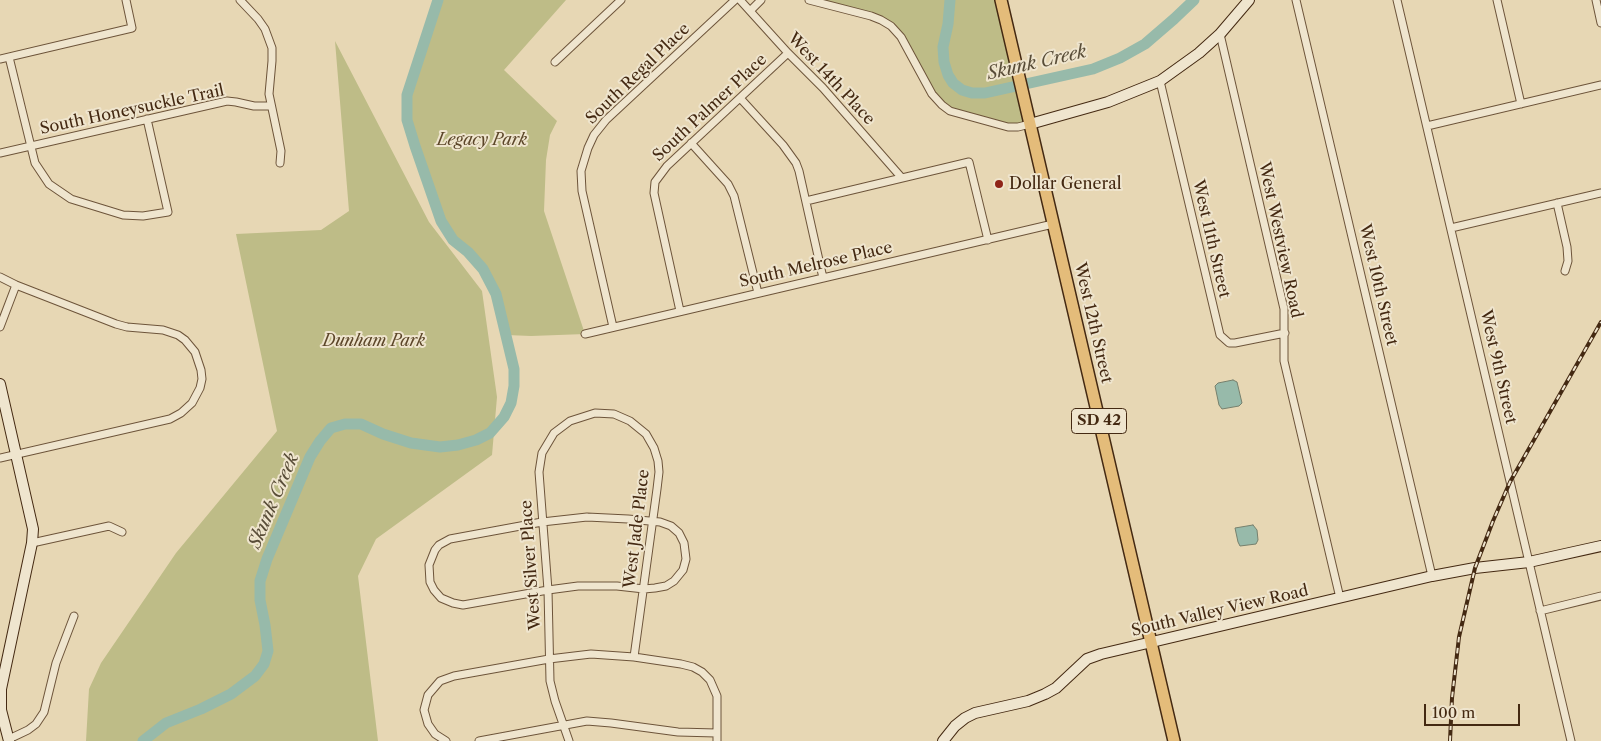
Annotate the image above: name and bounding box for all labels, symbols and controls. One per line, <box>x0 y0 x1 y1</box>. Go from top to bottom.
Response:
street label: South Regal Place <box>582 20 694 128</box>
street label: West 14th Place <box>783 29 879 129</box>
water label: Skunk Creek <box>985 41 1089 85</box>
street label: South Palmer Place <box>649 50 771 166</box>
street label: South Honeysuckle Trail <box>38 81 226 139</box>
park label: Legacy Park <box>437 130 527 150</box>
street label: West Westview Road <box>1254 160 1306 320</box>
place label: Dollar General <box>1009 174 1121 194</box>
marker: Dollar General <box>993 178 1005 190</box>
street label: West 11th Street <box>1188 178 1234 300</box>
street label: West 10th Street <box>1355 222 1401 348</box>
street label: South Melrose Place <box>738 238 894 292</box>
street label: West 12th Street <box>1070 261 1116 385</box>
street label: West 9th Street <box>1476 308 1520 426</box>
park label: Dunham Park <box>323 331 425 351</box>
road number: SD 42 <box>1072 408 1126 434</box>
water label: Skunk Creek <box>244 450 304 552</box>
street label: West Jade Place <box>620 468 654 590</box>
street label: West Silver Place <box>517 499 545 631</box>
street label: South Valley View Road <box>1130 581 1310 641</box>
scale bar <box>1426 694 1522 726</box>
text: 100 m <box>1432 703 1475 722</box>

